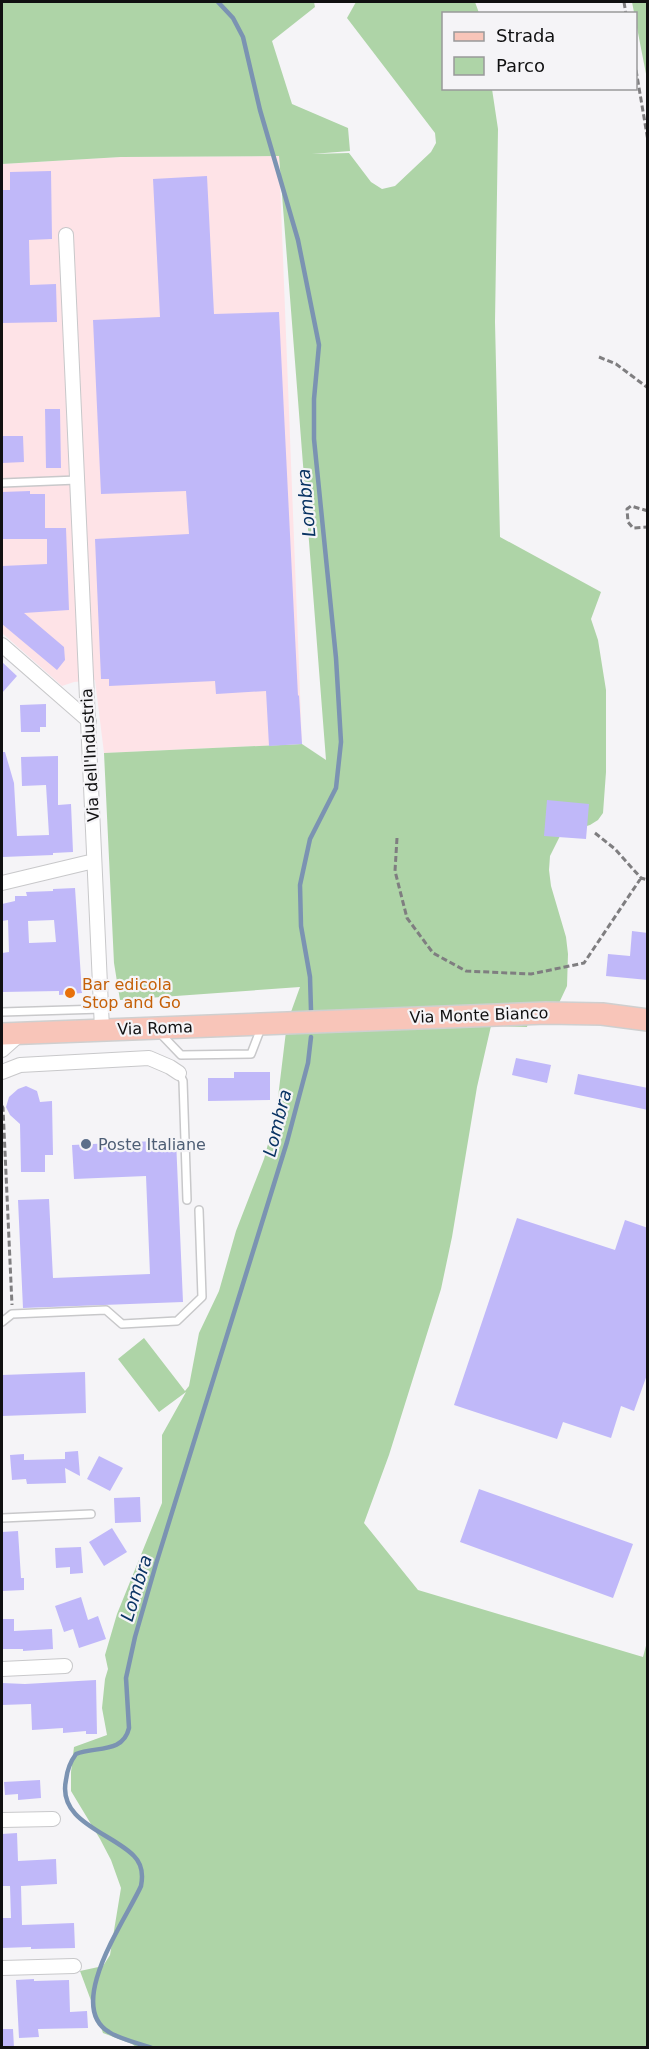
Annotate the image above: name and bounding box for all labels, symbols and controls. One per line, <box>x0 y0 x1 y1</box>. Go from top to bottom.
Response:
legend <box>442 12 637 90</box>
text: Strada <box>496 25 555 46</box>
text: Parco <box>496 55 545 76</box>
water label: Lombra <box>293 468 319 538</box>
street label: Via dell'Industria <box>77 688 103 822</box>
place label: Bar edicola Stop and Go <box>82 975 181 1012</box>
marker: Bar edicola Stop and Go <box>63 986 77 1000</box>
street label: Via Monte Bianco <box>409 1003 549 1027</box>
street label: Via Roma <box>117 1017 193 1039</box>
water label: Lombra <box>259 1087 295 1159</box>
place label: Poste Italiane <box>98 1135 206 1154</box>
marker: Poste Italiane <box>79 1137 93 1151</box>
water label: Lombra <box>116 1552 156 1624</box>

